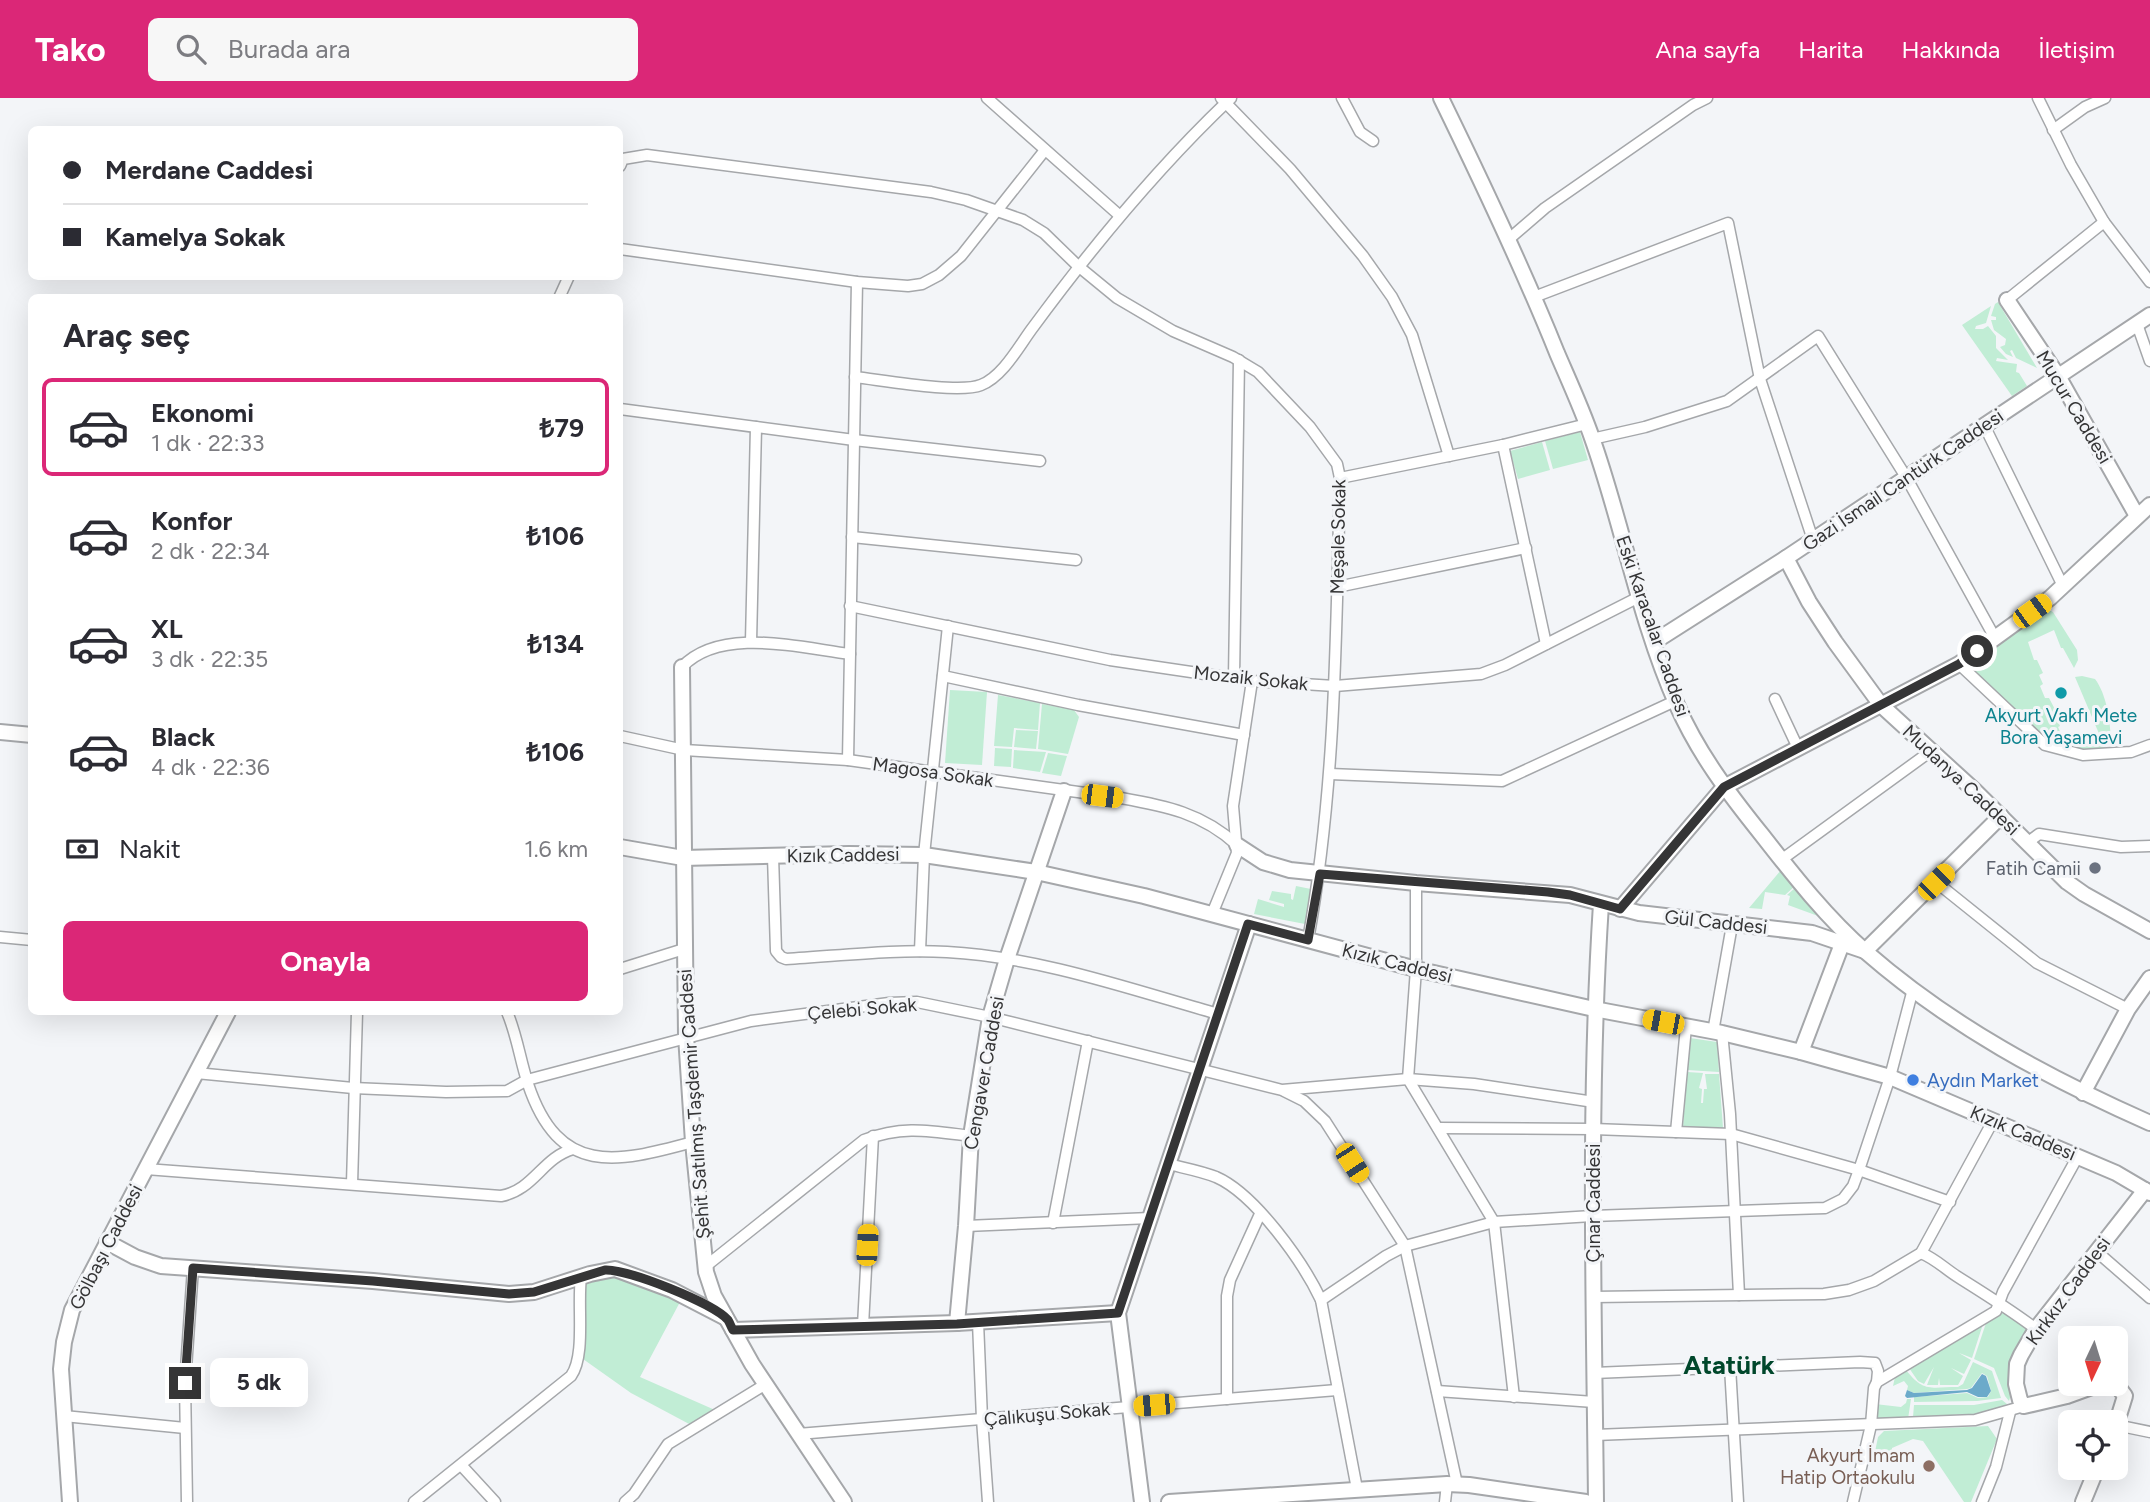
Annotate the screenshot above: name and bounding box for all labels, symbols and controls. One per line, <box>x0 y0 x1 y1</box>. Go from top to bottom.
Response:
search box <box>148 18 638 81</box>
text: Tako <box>35 30 106 69</box>
icon: search <box>172 30 210 68</box>
text: Burada ara <box>228 33 350 65</box>
text: Ana sayfa <box>1655 35 1760 64</box>
text: Harita <box>1798 35 1863 64</box>
text: Hakkında <box>1901 35 2000 64</box>
text: İletişim <box>2038 35 2115 64</box>
text: Merdane Caddesi <box>105 154 313 186</box>
text: Kamelya Sokak <box>105 221 286 253</box>
text: Araç seç <box>63 317 190 355</box>
street label: Mucur Caddesi <box>2031 346 2117 468</box>
icon: car <box>67 396 130 459</box>
text: Ekonomi <box>151 397 254 429</box>
street label: Gazi İsmail Cantürk Caddesi <box>1798 404 2008 556</box>
text: ₺79 <box>540 412 584 444</box>
text: 1 dk · 22:33 <box>151 429 265 457</box>
street label: Meşale Sokak <box>1325 479 1351 595</box>
icon: car <box>67 504 130 567</box>
text: Konfor <box>151 505 232 537</box>
text: ₺106 <box>526 520 584 552</box>
street label: Eski Karacalar Caddesi <box>1611 532 1695 720</box>
text: 2 dk · 22:34 <box>151 537 270 565</box>
car <box>2009 590 2056 632</box>
icon: car <box>67 612 130 675</box>
text: XL <box>151 613 183 645</box>
text: ₺134 <box>527 628 584 660</box>
route start <box>1961 635 1993 667</box>
text: 3 dk · 22:35 <box>151 645 268 673</box>
street label: Mozaik Sokak <box>1193 661 1310 696</box>
marker: Akyurt Vakfı Mete Bora Yaşamevi <box>2053 685 2069 701</box>
place label: Akyurt Vakfı Mete Bora Yaşamevi <box>1985 704 2137 749</box>
icon: car <box>67 720 130 783</box>
street label: Mudanya Caddesi <box>1898 720 2024 840</box>
text: Black <box>151 721 215 753</box>
text: ₺106 <box>526 736 584 768</box>
street label: Magosa Sokak <box>871 752 996 792</box>
text: 4 dk · 22:36 <box>151 753 270 781</box>
car <box>1080 783 1125 809</box>
icon: cash <box>63 830 101 868</box>
text: Nakit <box>119 833 181 865</box>
text: 1.6 km <box>524 835 588 863</box>
street label: Kızık Caddesi <box>786 843 900 867</box>
place label: Fatih Camii <box>1986 857 2081 880</box>
car <box>1914 860 1959 904</box>
marker: Fatih Camii <box>2087 860 2103 876</box>
street label: Gül Caddesi <box>1663 905 1769 939</box>
button: Onayla <box>63 921 588 1001</box>
street label: Kızık Caddesi <box>1339 938 1455 988</box>
street label: Şehit Satılmış Taşdemir Caddesi <box>673 968 715 1240</box>
street label: Çelebi Sokak <box>806 993 918 1025</box>
street label: Cengaver Caddesi <box>959 994 1009 1152</box>
car <box>1641 1008 1686 1036</box>
place label: Aydın Market <box>1927 1069 2039 1092</box>
marker: Aydın Market <box>1905 1072 1921 1088</box>
street label: Kızık Caddesi <box>1967 1100 2079 1166</box>
car <box>1332 1140 1373 1186</box>
street label: Çınar Caddesi <box>1582 1144 1605 1262</box>
street label: Gölbaşı Caddesi <box>64 1180 148 1314</box>
car <box>856 1223 879 1267</box>
street label: Kırkkız Caddesi <box>2021 1232 2115 1350</box>
north arrow <box>2058 1326 2128 1396</box>
map controls <box>2058 1326 2128 1480</box>
district label: Atatürk <box>1683 1349 1775 1381</box>
callout: 5 dk <box>210 1358 308 1408</box>
route end <box>169 1367 201 1399</box>
text: 5 dk <box>237 1368 281 1396</box>
car <box>1133 1393 1176 1417</box>
street label: Çalıkuşu Sokak <box>983 1397 1112 1431</box>
button: locate <box>2058 1410 2128 1480</box>
place label: Akyurt İmam Hatip Ortaokulu <box>1780 1444 1915 1489</box>
marker: Akyurt İmam Hatip Ortaokulu <box>1921 1458 1937 1474</box>

